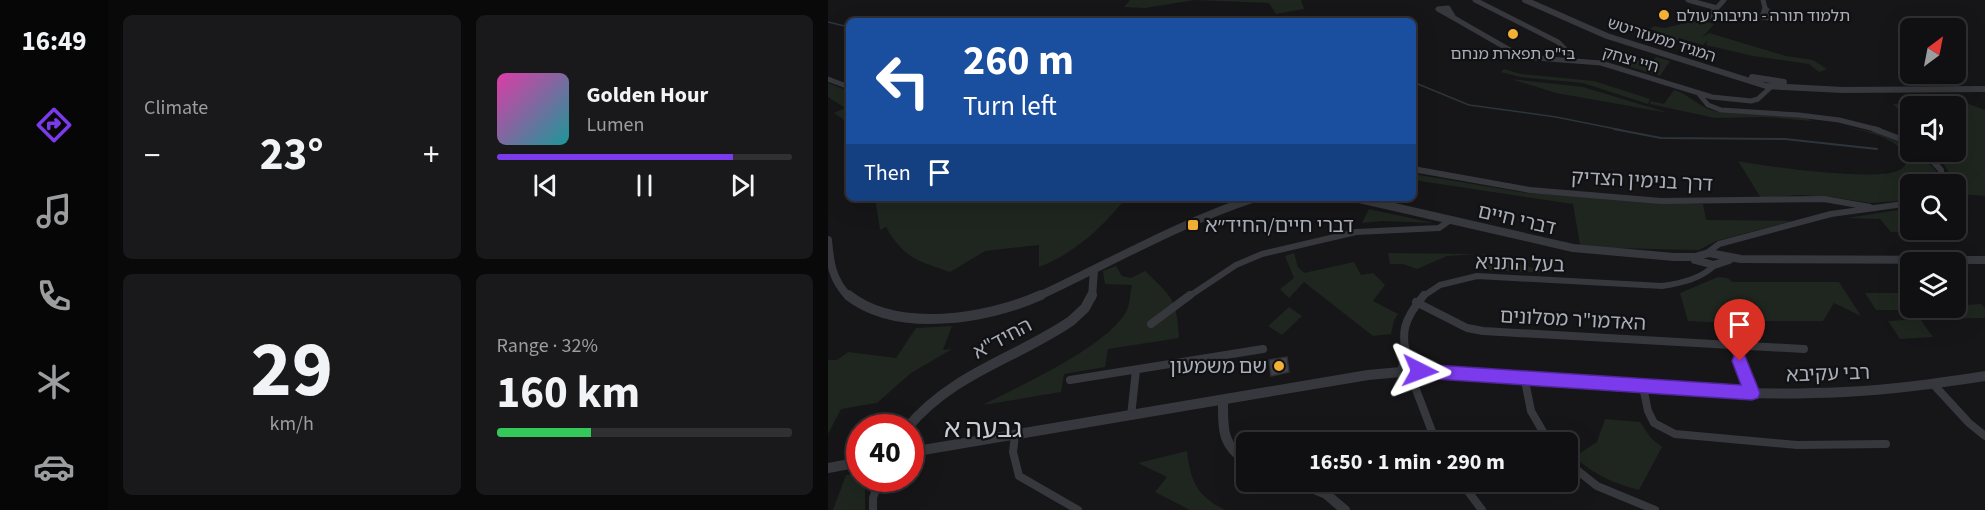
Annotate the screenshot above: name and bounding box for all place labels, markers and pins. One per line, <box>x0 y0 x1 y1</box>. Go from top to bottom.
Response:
place label: תלמוד תורה - נתיבות עולם <box>1676 5 1850 27</box>
marker: תלמוד תורה - נתיבות עולם <box>1657 8 1671 22</box>
marker: בי"ס תפארת מנחם <box>1506 27 1520 41</box>
place label: בי"ס תפארת מנחם <box>1451 43 1575 65</box>
place label: דברי חיים/החיד״א <box>1205 212 1354 240</box>
marker: דברי חיים/החיד״א <box>1186 218 1200 232</box>
pin <box>1714 299 1765 361</box>
place label: שם משמעון <box>1169 353 1267 381</box>
marker: שם משמעון <box>1272 359 1286 373</box>

